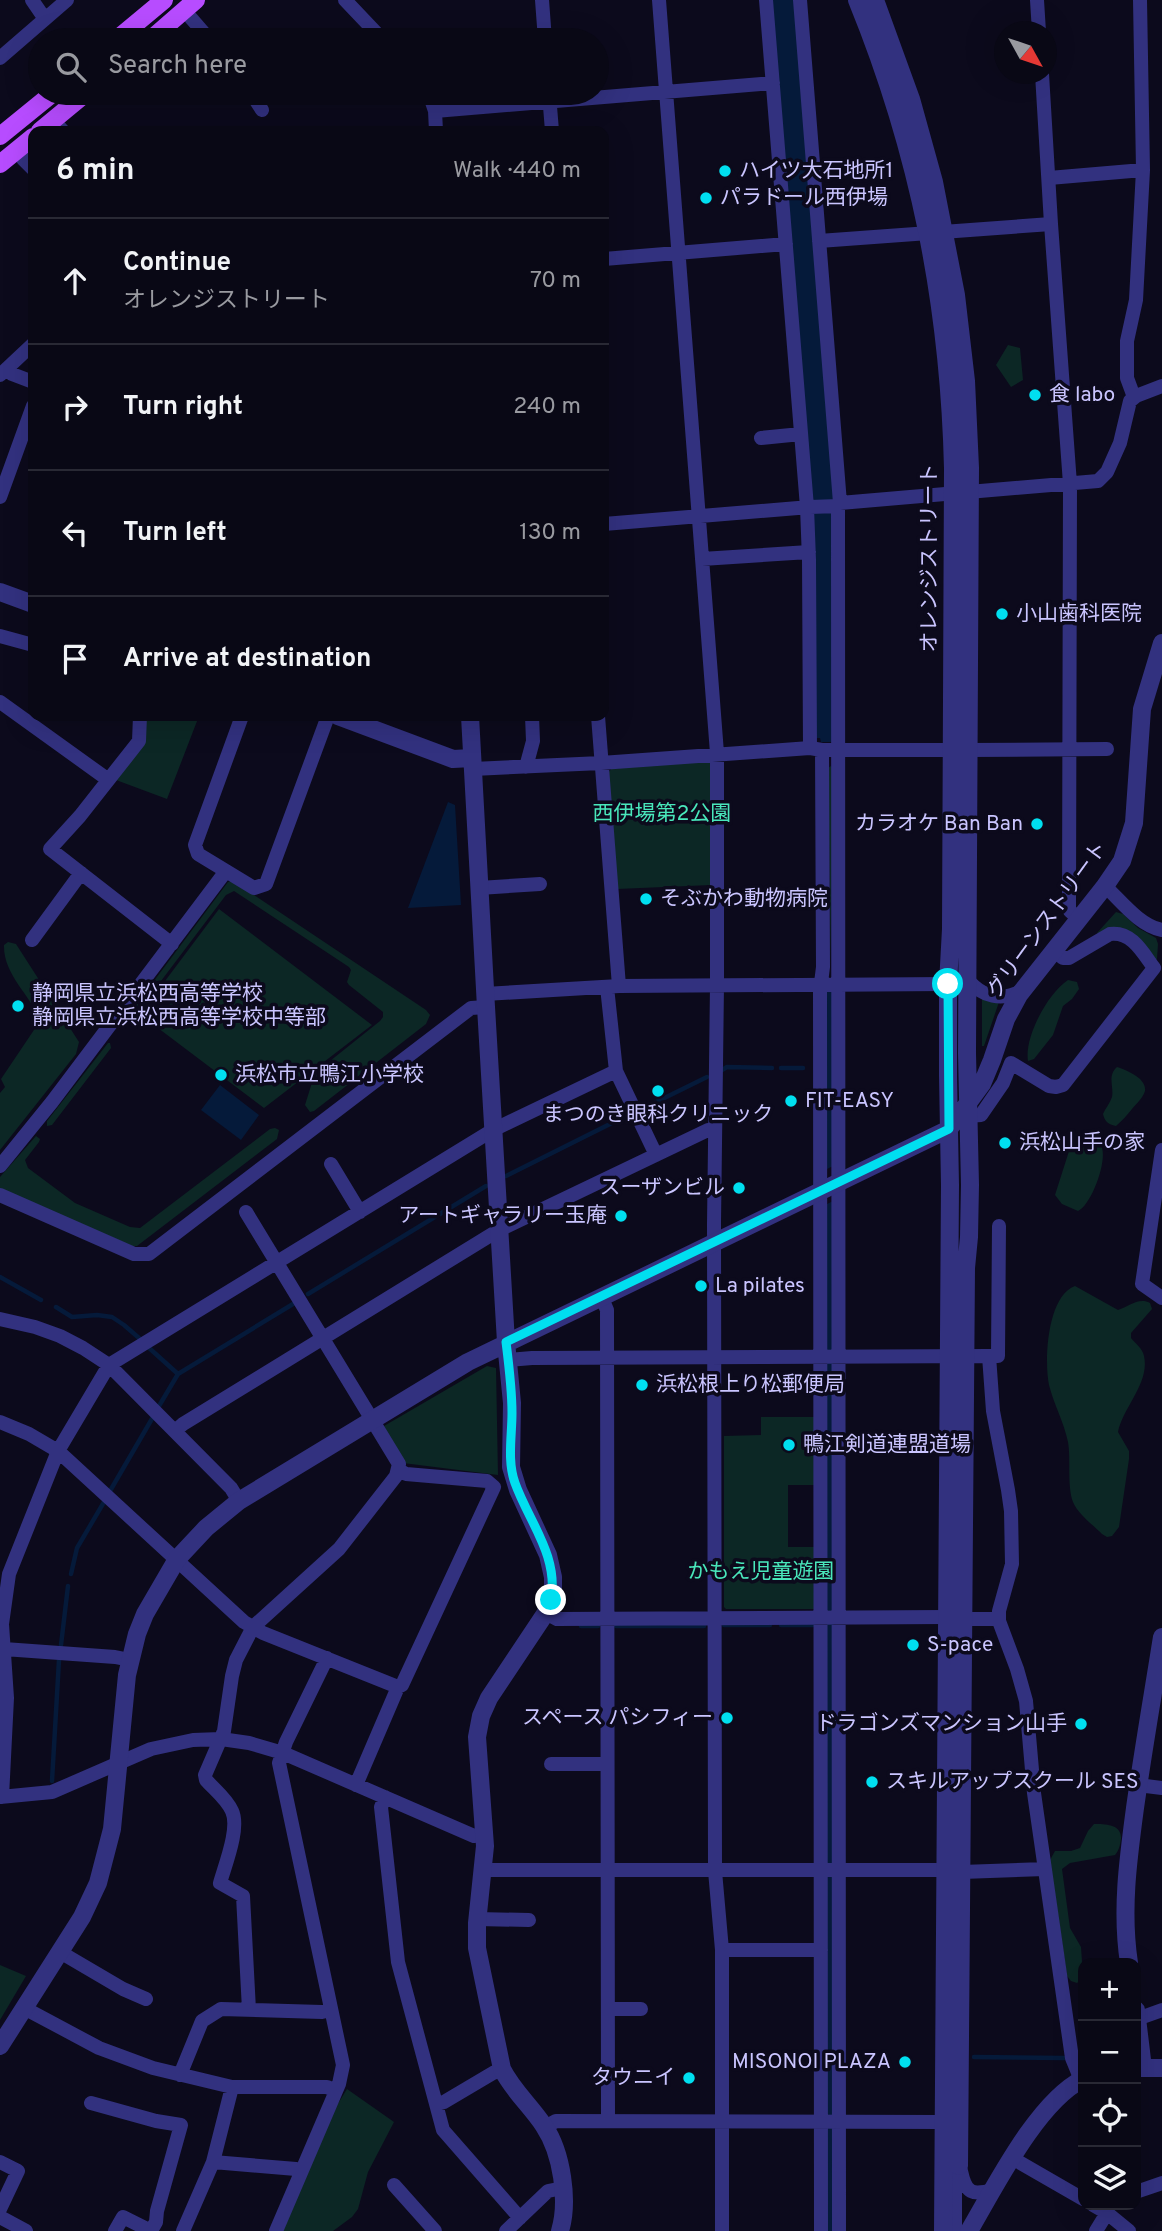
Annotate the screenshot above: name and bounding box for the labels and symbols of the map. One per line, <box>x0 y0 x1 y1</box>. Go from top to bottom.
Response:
north arrow <box>994 21 1057 84</box>
place label: ハイツ大石地所1 <box>739 158 893 185</box>
marker: ハイツ大石地所1 <box>717 163 733 179</box>
place label: パラドール西伊場 <box>720 185 888 212</box>
marker: パラドール西伊場 <box>698 190 714 206</box>
place label: 食 labo <box>1049 382 1115 409</box>
marker: 食 labo <box>1027 387 1043 403</box>
street label: オレンジストリート <box>917 464 944 653</box>
place label: 小山歯科医院 <box>1016 601 1142 628</box>
marker: 小山歯科医院 <box>994 606 1010 622</box>
park label: 西伊場第2公園 <box>593 801 731 828</box>
place label: カラオケ Ban Ban <box>855 811 1023 838</box>
marker: カラオケ Ban Ban <box>1029 816 1045 832</box>
street label: グリーンストリート <box>982 836 1114 1004</box>
place label: そぶかわ動物病院 <box>660 886 828 913</box>
marker: そぶかわ動物病院 <box>638 891 654 907</box>
route start <box>932 968 963 999</box>
place label: 静岡県立浜松西高等学校 静岡県立浜松西高等学校中等部 <box>32 981 326 1032</box>
marker: 静岡県立浜松西高等学校 静岡県立浜松西高等学校中等部 <box>10 998 26 1014</box>
place label: 浜松市立鴨江小学校 <box>235 1062 424 1089</box>
marker: 浜松市立鴨江小学校 <box>213 1067 229 1083</box>
marker: まつのき眼科クリニック <box>650 1083 666 1099</box>
place label: FIT-EASY <box>805 1088 894 1115</box>
marker: FIT-EASY <box>783 1093 799 1109</box>
place label: まつのき眼科クリニック <box>543 1102 773 1129</box>
place label: 浜松山手の家 <box>1019 1130 1145 1157</box>
marker: 浜松山手の家 <box>997 1135 1013 1151</box>
place label: スーザンビル <box>599 1175 725 1202</box>
marker: スーザンビル <box>731 1180 747 1196</box>
place label: アートギャラリー玉庵 <box>398 1203 607 1230</box>
marker: アートギャラリー玉庵 <box>613 1208 629 1224</box>
place label: La pilates <box>715 1273 805 1300</box>
marker: La pilates <box>693 1278 709 1294</box>
place label: 浜松根上り松郵便局 <box>656 1372 845 1399</box>
marker: 浜松根上り松郵便局 <box>634 1377 650 1393</box>
place label: 鴨江剣道連盟道場 <box>803 1432 971 1459</box>
marker: 鴨江剣道連盟道場 <box>781 1437 797 1453</box>
park label: かもえ児童遊園 <box>688 1559 835 1586</box>
route end <box>535 1584 566 1615</box>
place label: S-pace <box>927 1632 993 1659</box>
marker: S-pace <box>905 1637 921 1653</box>
place label: スペース パシフィー <box>522 1705 713 1732</box>
marker: スペース パシフィー <box>719 1710 735 1726</box>
place label: ドラゴンズマンション山手 <box>815 1711 1067 1738</box>
marker: ドラゴンズマンション山手 <box>1073 1716 1089 1732</box>
place label: スキルアップスクール SES <box>886 1769 1138 1796</box>
marker: スキルアップスクール SES <box>864 1774 880 1790</box>
place label: MISONOI PLAZA <box>732 2049 891 2076</box>
marker: MISONOI PLAZA <box>897 2054 913 2070</box>
place label: タウニイ <box>591 2065 675 2092</box>
marker: タウニイ <box>681 2070 697 2086</box>

